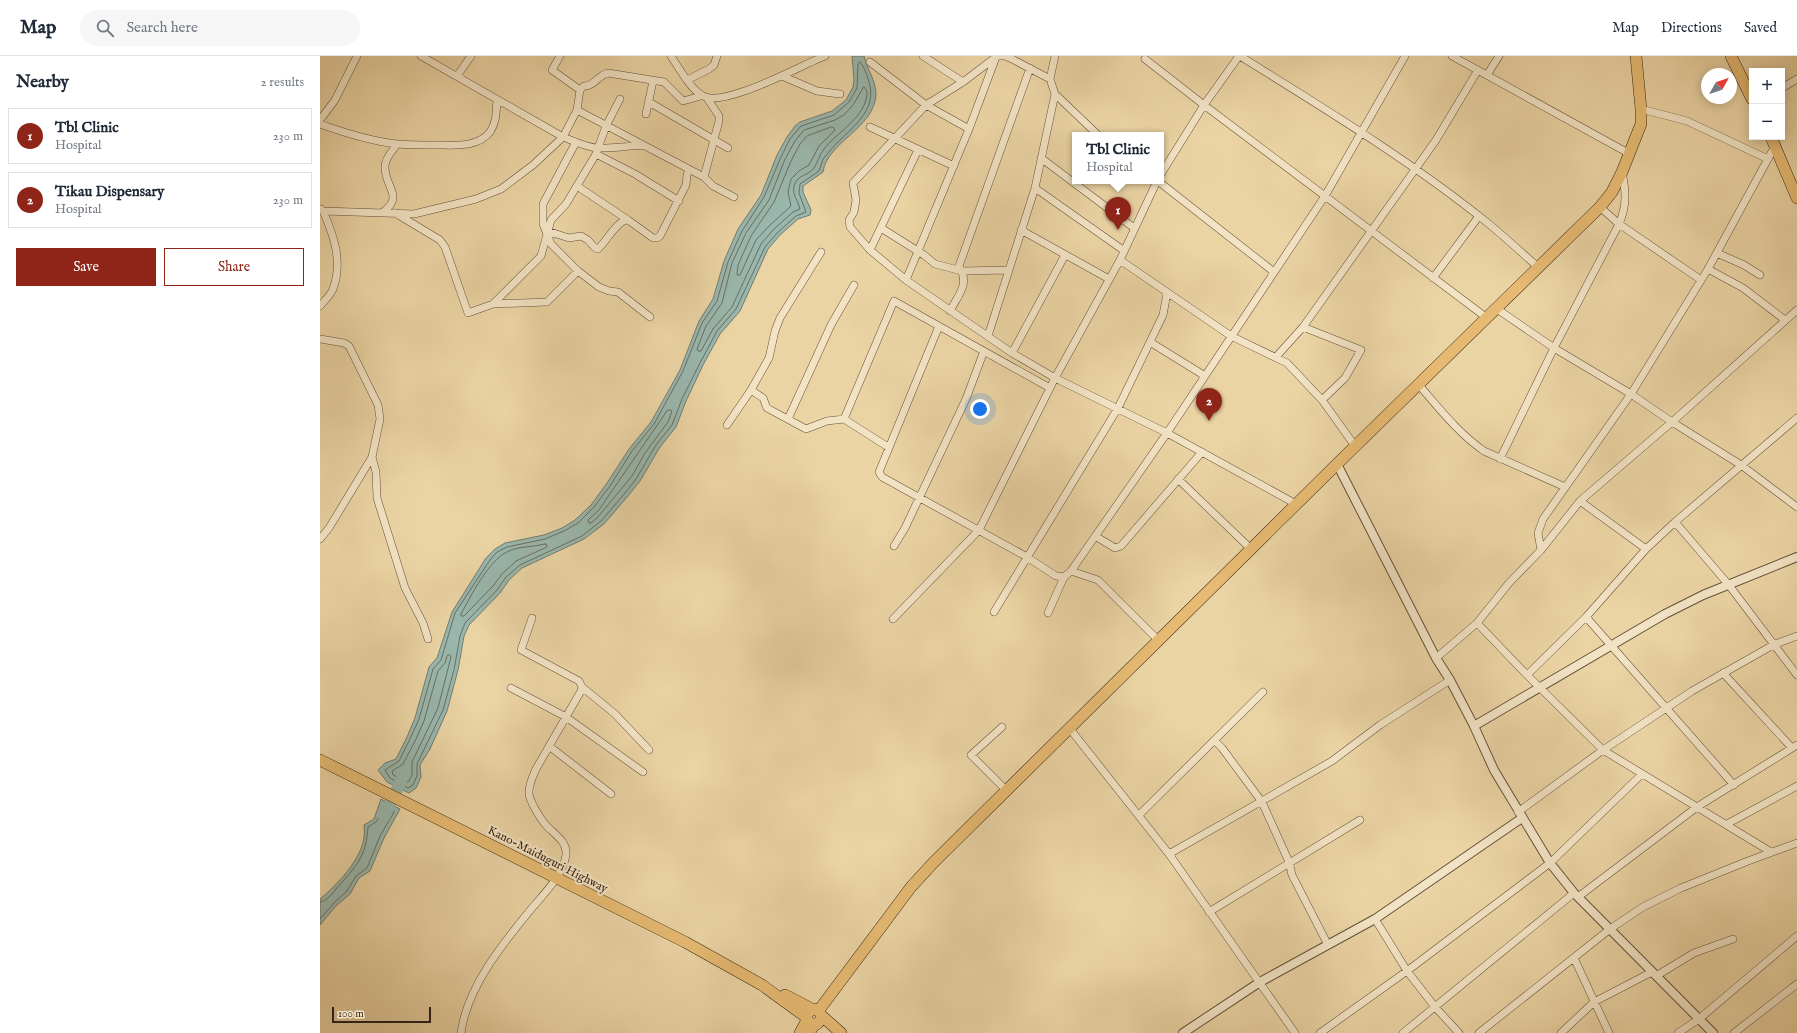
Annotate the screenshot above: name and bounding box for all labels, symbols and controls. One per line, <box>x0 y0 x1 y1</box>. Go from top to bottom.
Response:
search box <box>80 10 360 46</box>
text: Map <box>20 16 56 40</box>
icon: search <box>94 17 116 39</box>
text: Search here <box>126 18 198 37</box>
text: Map <box>1612 19 1639 37</box>
text: Directions <box>1661 19 1722 37</box>
text: Saved <box>1744 19 1777 37</box>
north arrow <box>1701 68 1737 104</box>
map controls <box>1749 68 1785 140</box>
button: + <box>1749 68 1785 104</box>
text: Nearby <box>16 72 69 93</box>
text: 2 results <box>260 74 304 91</box>
button: − <box>1749 104 1785 140</box>
text: Tbl Clinic <box>55 118 119 137</box>
text: 1 <box>28 128 32 145</box>
text: 230 m <box>273 128 303 145</box>
popup <box>1072 132 1164 184</box>
text: Hospital <box>55 137 102 154</box>
text: Tbl Clinic <box>1086 140 1150 159</box>
text: Hospital <box>1086 159 1133 176</box>
text: Tikau Dispensary <box>55 182 164 201</box>
text: 2 <box>27 192 33 209</box>
text: 230 m <box>273 192 303 209</box>
pin: 1 <box>1105 197 1131 230</box>
text: Hospital <box>55 201 102 218</box>
button: Save <box>16 248 156 286</box>
button: Share <box>164 248 304 286</box>
pin: 2 <box>1196 388 1222 421</box>
your location <box>970 399 990 419</box>
street label: Kano-Maiduguri Highway <box>485 823 610 896</box>
scale bar <box>332 1005 431 1024</box>
text: 100 m <box>338 1007 364 1021</box>

